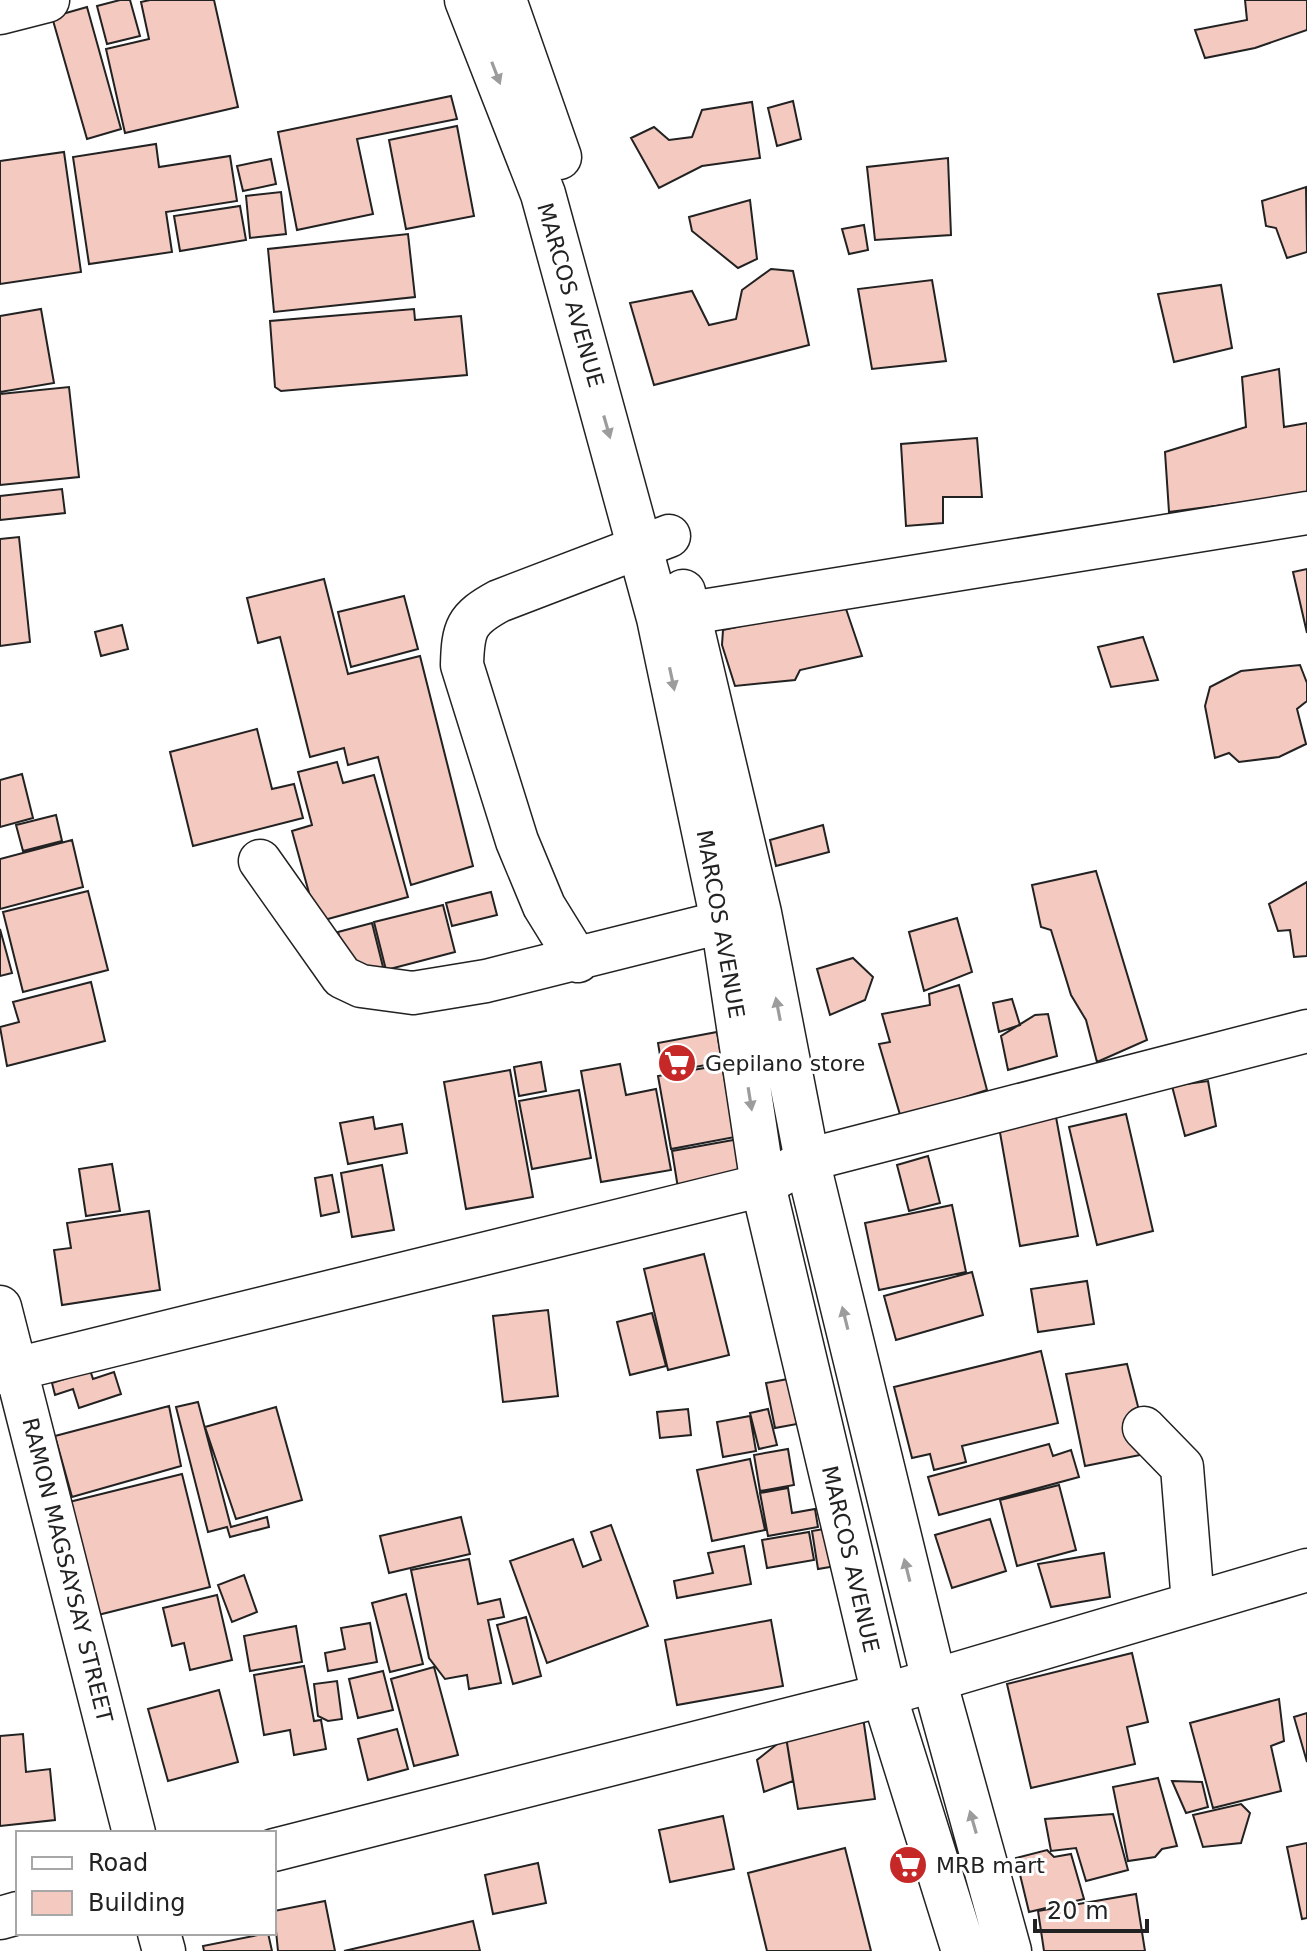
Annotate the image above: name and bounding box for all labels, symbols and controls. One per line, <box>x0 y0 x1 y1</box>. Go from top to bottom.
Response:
one-way arrow <box>490 61 503 85</box>
street label: MARCOS AVENUE <box>532 200 609 390</box>
one-way arrow <box>602 415 614 440</box>
one-way arrow <box>666 667 679 692</box>
street label: MARCOS AVENUE <box>692 828 749 1020</box>
one-way arrow <box>771 997 783 1022</box>
supermarket icon: Gepilano store <box>656 1042 698 1084</box>
place label: Gepilano store <box>705 1051 865 1076</box>
one-way arrow <box>744 1087 757 1112</box>
one-way arrow <box>839 1305 851 1330</box>
street label: RAMON MAGSAYSAY STREET <box>18 1415 118 1726</box>
street label: MARCOS AVENUE <box>817 1463 884 1655</box>
one-way arrow <box>900 1558 913 1583</box>
one-way arrow <box>966 1809 979 1833</box>
legend <box>16 1831 276 1935</box>
supermarket icon: MRB mart <box>887 1844 929 1886</box>
text: Road <box>88 1849 148 1877</box>
place label: MRB mart <box>936 1853 1045 1878</box>
scale bar <box>1035 1883 1147 1933</box>
text: Building <box>88 1889 185 1917</box>
text: 20 m <box>1047 1897 1109 1925</box>

